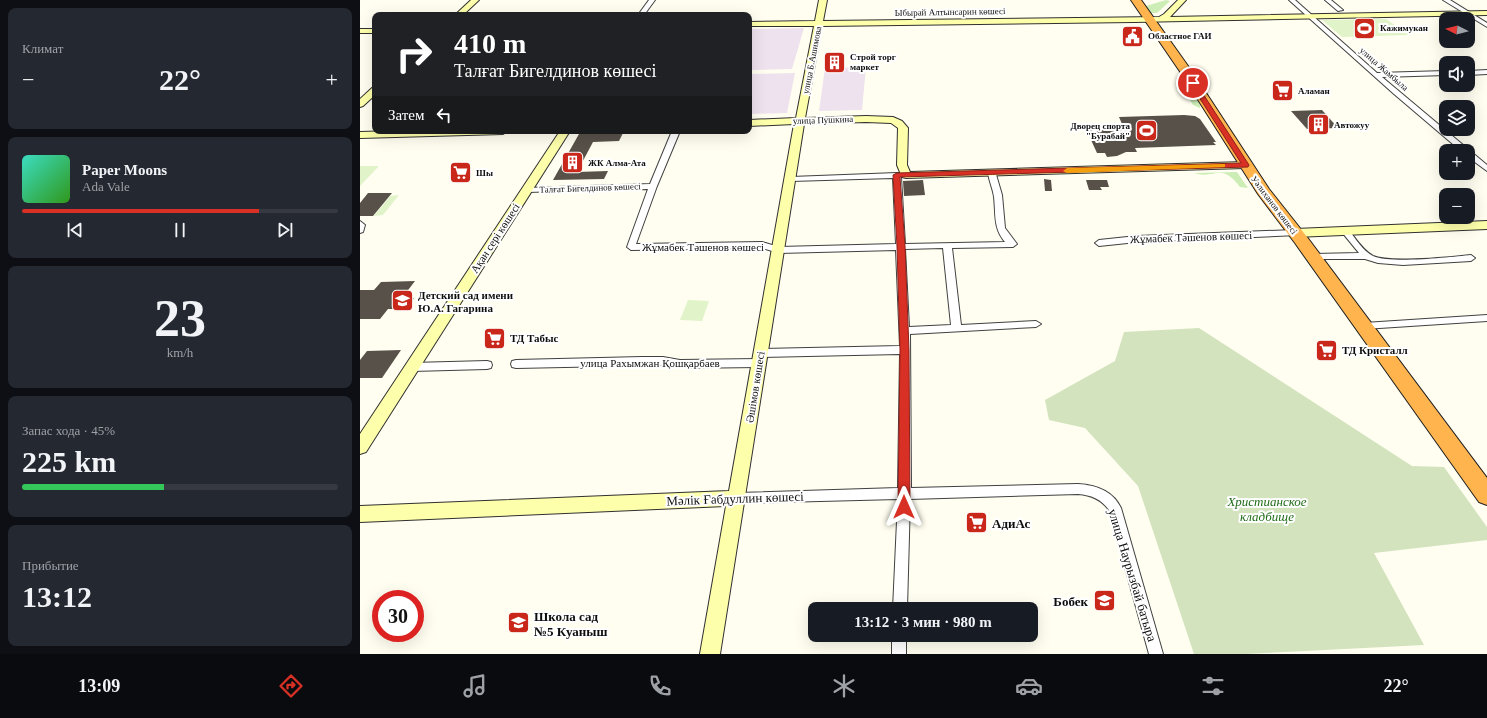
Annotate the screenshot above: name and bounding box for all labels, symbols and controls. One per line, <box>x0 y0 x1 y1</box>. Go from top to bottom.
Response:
street label: Ыбырай Алтынсарин көшесі <box>895 6 1006 18</box>
north arrow <box>1439 12 1475 48</box>
map controls <box>1439 12 1475 224</box>
sports icon: Кажимукан <box>1352 15 1378 41</box>
public building icon: Областное ГАИ <box>1120 23 1146 49</box>
place label: Кажимукан <box>1380 23 1428 33</box>
street label: улица Б.Ашимова <box>801 25 823 95</box>
icon: right <box>388 28 440 80</box>
text: 410 m <box>454 28 526 59</box>
place label: Областное ГАИ <box>1148 31 1211 41</box>
text: Климат <box>22 41 63 56</box>
street label: улица Жамбыла <box>1358 45 1410 93</box>
building icon: Строй торг маркет <box>822 49 848 75</box>
place label: Строй торг маркет <box>850 52 896 72</box>
button: sound <box>1439 56 1475 92</box>
text: Талғат Бигелдинов көшесі <box>454 61 657 81</box>
text: 22° <box>159 63 201 96</box>
pin <box>1176 66 1210 100</box>
text: − <box>22 67 34 92</box>
text: + <box>326 67 338 92</box>
icon: arrive <box>1182 72 1204 94</box>
supermarket icon: Аламан <box>1270 78 1296 104</box>
place label: Аламан <box>1298 86 1330 96</box>
button: layers <box>1439 100 1475 136</box>
icon: left <box>433 104 455 126</box>
text: Затем <box>388 107 425 123</box>
building icon: Автожуу <box>1306 112 1332 138</box>
street label: улица Пушкина <box>793 114 853 126</box>
sports icon: Дворец спорта "Бурабай" <box>1133 118 1159 144</box>
place label: Автожуу <box>1334 120 1370 130</box>
place label: Дворец спорта "Бурабай" <box>1070 121 1130 141</box>
button: + <box>1439 144 1475 180</box>
building icon: ЖК Алма-Ата <box>559 150 585 176</box>
place label: ЖК Алма-Ата <box>588 158 646 168</box>
supermarket icon: Шы <box>448 160 474 186</box>
text: Paper Moons <box>82 162 167 178</box>
place label: Шы <box>476 168 493 178</box>
street label: Уәлиханов көшесі <box>1249 174 1299 237</box>
text: Ada Vale <box>82 179 130 194</box>
street label: Талғат Бигелдинов көшесі <box>539 181 641 195</box>
button: − <box>1439 188 1475 224</box>
street label: Ақан сері көшесі <box>468 201 522 275</box>
icon: previous <box>64 219 86 241</box>
icon: pause <box>169 219 191 241</box>
icon: next <box>274 219 296 241</box>
street label: Жұмабек Тәшенов көшесі <box>1130 229 1252 245</box>
street label: Жұмабек Тәшенов көшесі <box>642 241 764 253</box>
school or university icon: Детский сад имени Ю.А. Гагарина <box>390 288 416 314</box>
place label: Детский сад имени Ю.А. Гагарина <box>418 289 514 314</box>
text: 23 <box>154 290 206 347</box>
supermarket icon: ТД Табыс <box>481 325 507 351</box>
place label: ТД Табыс <box>510 332 559 344</box>
supermarket icon: ТД Кристалл <box>1313 337 1339 363</box>
place label: ТД Кристалл <box>1342 344 1408 356</box>
text: km/h <box>167 345 193 360</box>
street label: Әшімов көшесі <box>743 350 767 424</box>
street label: улица Рахымжан Қошқарбаев <box>580 357 720 369</box>
text: Запас хода · 45% <box>22 423 115 438</box>
text: 225 km <box>22 445 116 478</box>
position arrow <box>883 486 925 528</box>
street label: Мәлік Ғабдуллин көшесі <box>666 489 804 508</box>
park label: Христианское кладбище <box>1226 494 1307 524</box>
street label: улица Наурызбай батыра <box>1105 507 1160 644</box>
supermarket icon: АдиАс <box>964 510 990 536</box>
place label: АдиАс <box>992 516 1031 531</box>
text: Прибытие <box>22 558 79 573</box>
text: 13:12 <box>22 580 92 613</box>
school or university icon: Бобек <box>1091 588 1117 614</box>
speed limit sign: 30 <box>372 590 424 642</box>
place label: Бобек <box>1053 594 1089 609</box>
place label: Школа сад №5 Куаныш <box>534 609 607 639</box>
school or university icon: Школа сад №5 Куаныш <box>505 610 531 636</box>
text: 13:12 · 3 мин · 980 m <box>854 614 992 630</box>
icon: directions <box>277 672 305 700</box>
icon: music <box>461 672 489 700</box>
icon: phone <box>646 672 674 700</box>
icon: climate <box>830 672 858 700</box>
icon: car <box>1015 672 1043 700</box>
icon: filters <box>1199 672 1227 700</box>
text: 13:09 <box>78 676 120 696</box>
text: 22° <box>1384 676 1409 696</box>

